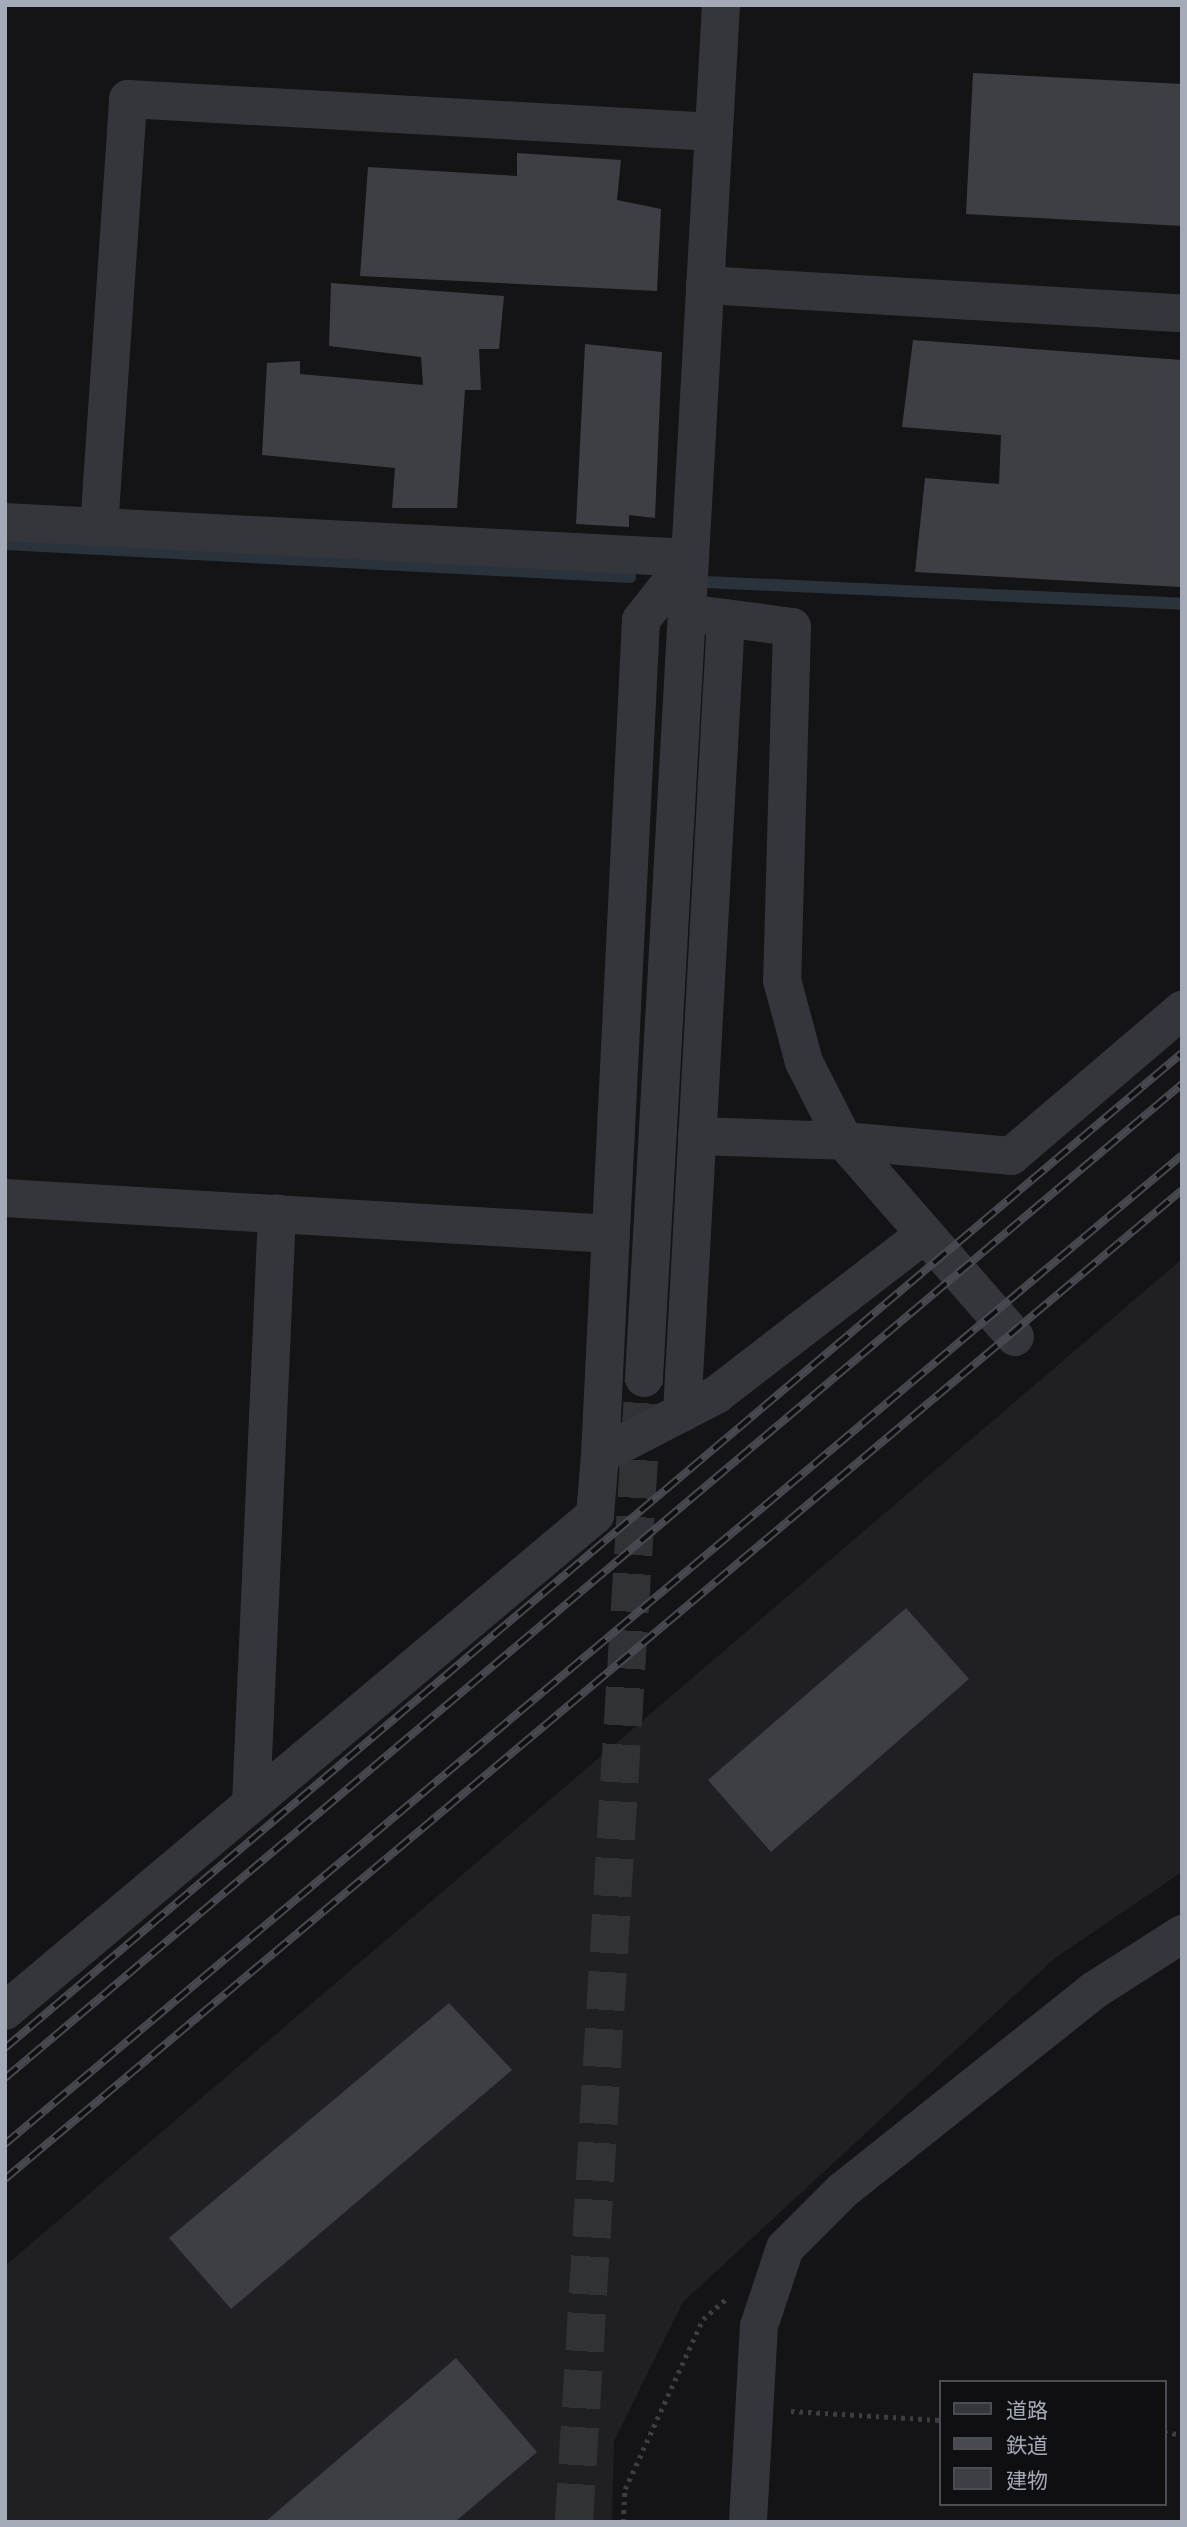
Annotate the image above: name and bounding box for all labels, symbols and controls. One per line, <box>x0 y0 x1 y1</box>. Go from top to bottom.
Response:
legend <box>939 2380 1166 2506</box>
text: 道路 <box>1006 2398 1048 2423</box>
text: 鉄道 <box>1006 2433 1048 2458</box>
text: 建物 <box>1006 2468 1048 2493</box>

